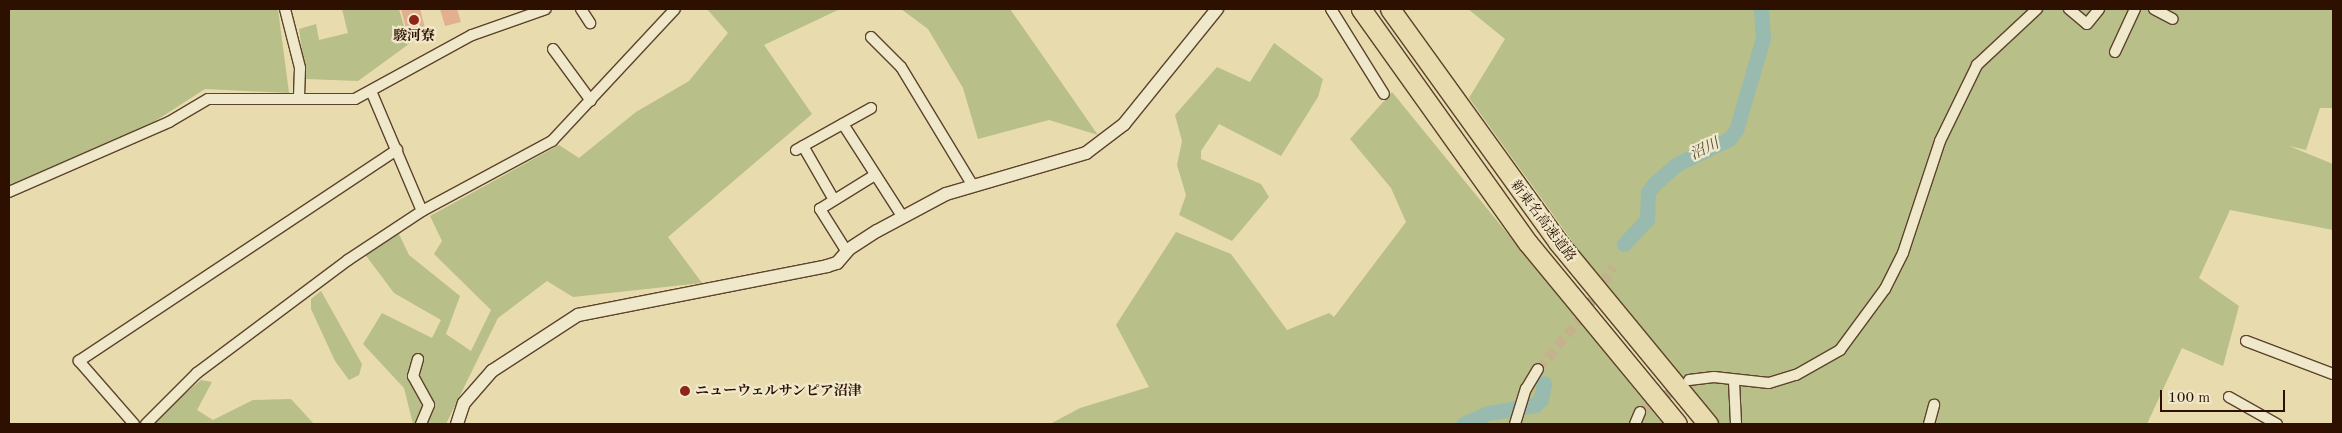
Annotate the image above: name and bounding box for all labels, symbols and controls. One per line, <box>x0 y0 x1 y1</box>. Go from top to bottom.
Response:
marker: 駿河寮 <box>408 14 420 26</box>
place label: 駿河寮 <box>393 28 435 44</box>
water label: 沼川 <box>1688 135 1722 165</box>
street label: 新東名高速道路 <box>1507 177 1579 265</box>
scale bar <box>2162 380 2287 412</box>
place label: ニューウェルサンピア沼津 <box>695 383 863 399</box>
marker: ニューウェルサンピア沼津 <box>679 385 691 397</box>
text: 100 m <box>2168 391 2210 406</box>

